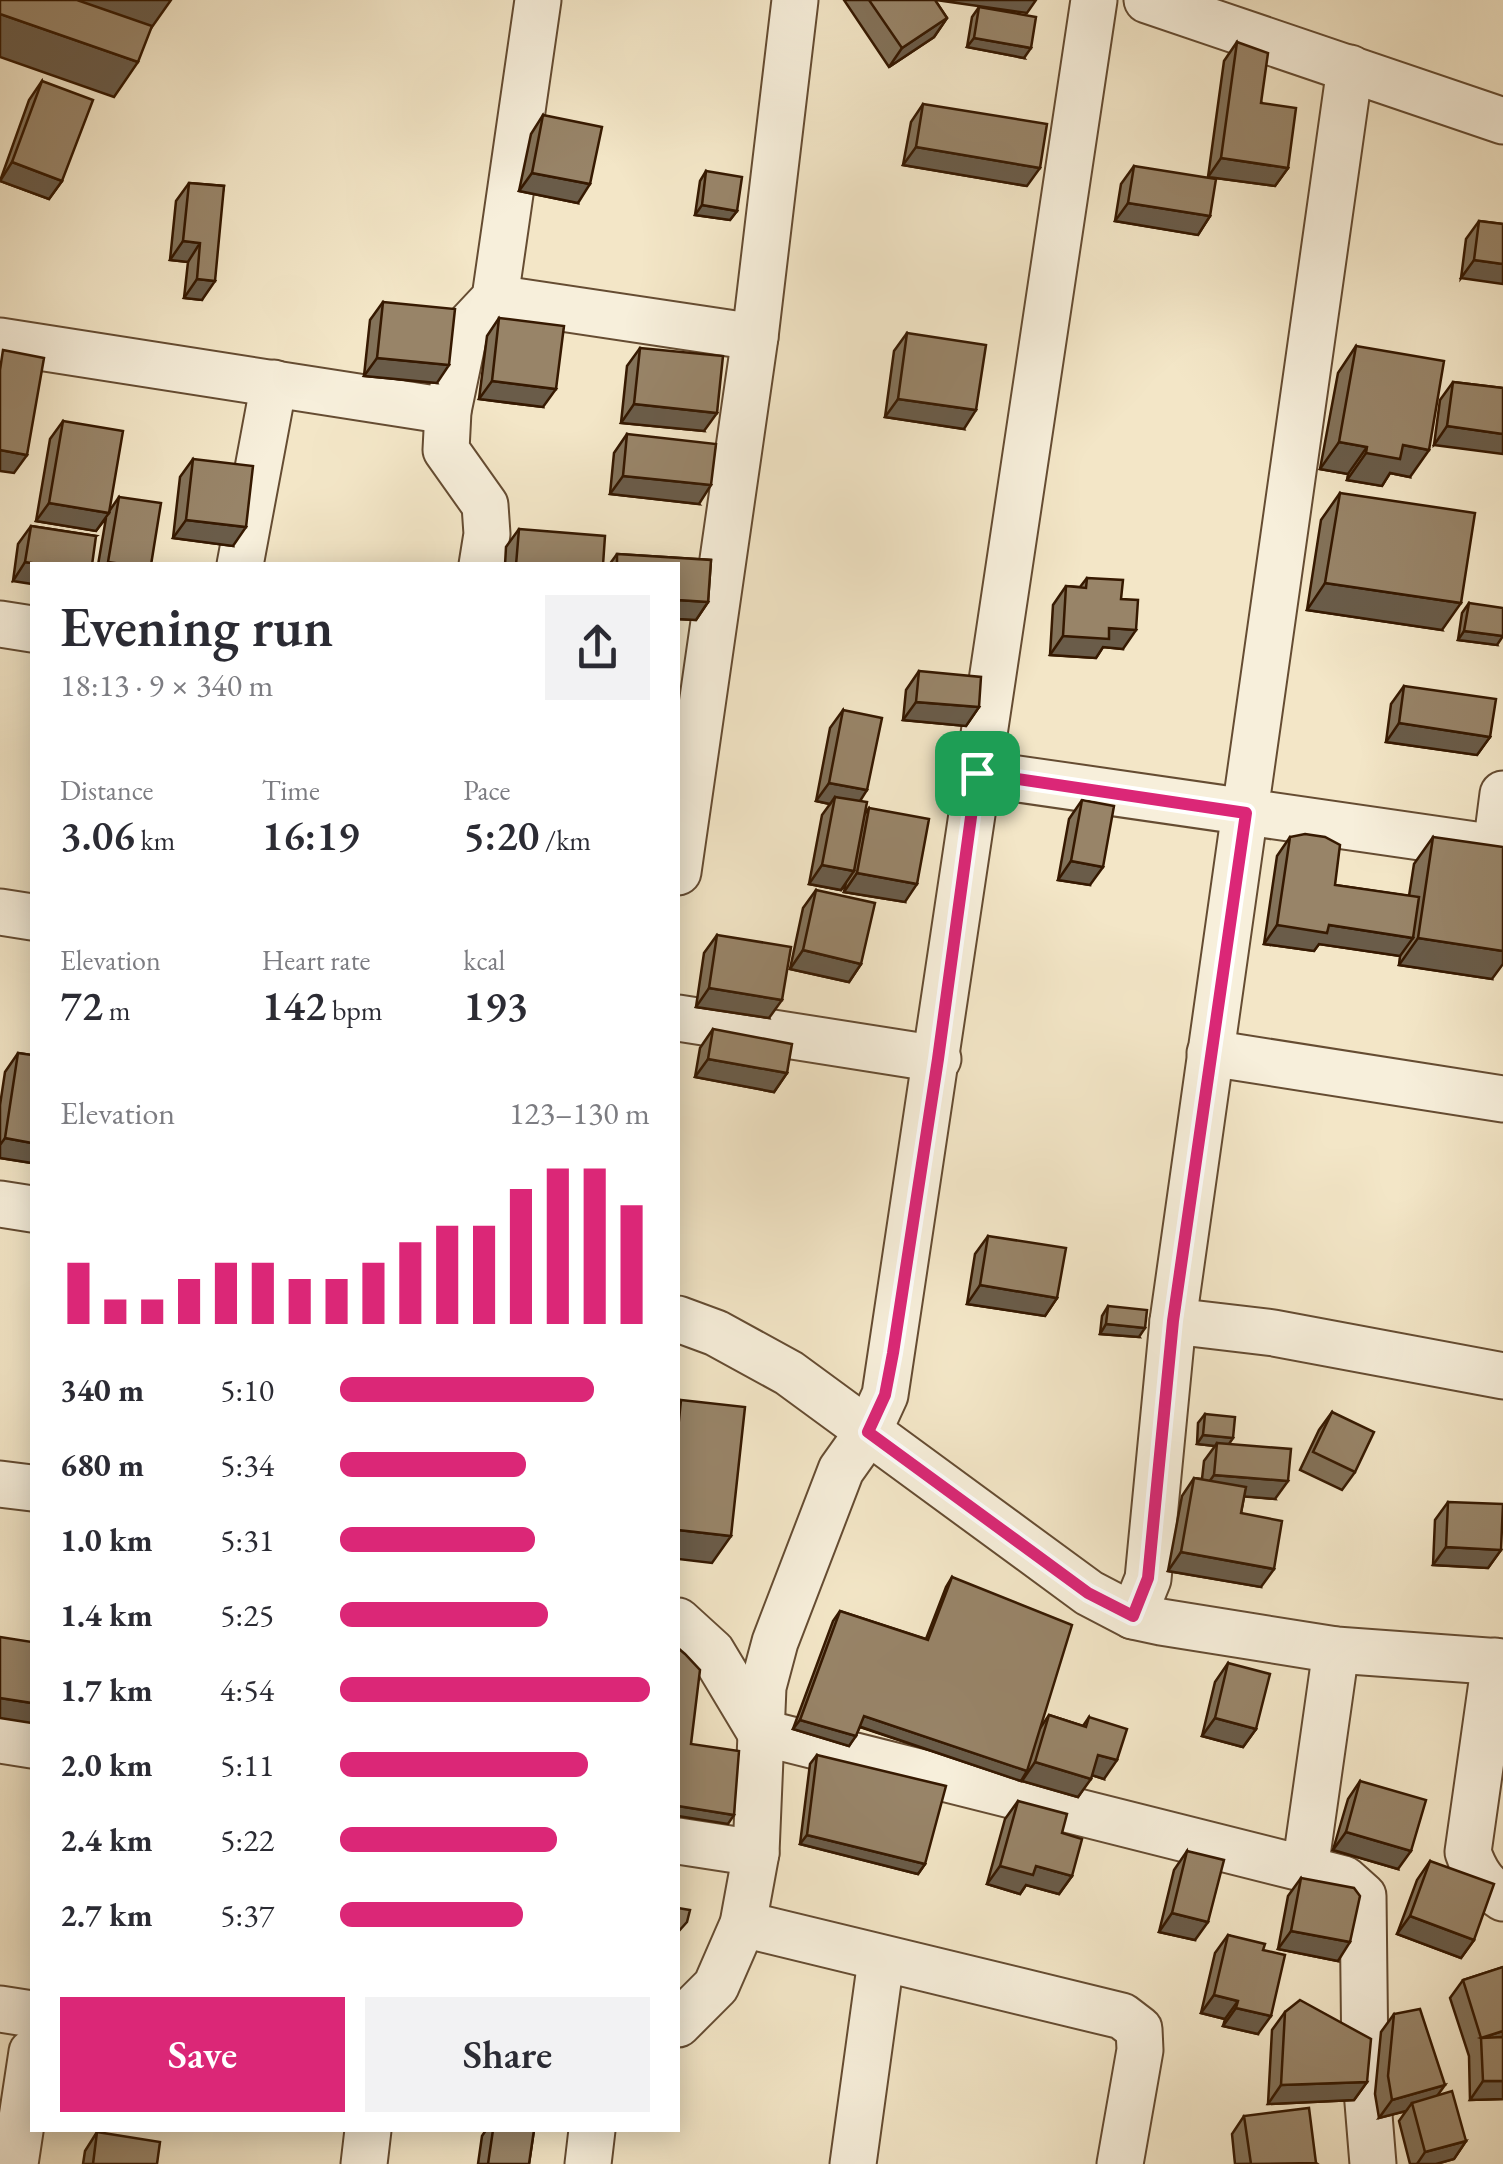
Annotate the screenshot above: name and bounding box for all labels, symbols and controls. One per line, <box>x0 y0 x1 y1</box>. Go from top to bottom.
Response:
text: Evening run <box>60 591 333 662</box>
button: share <box>545 595 650 700</box>
text: 18:13 · 9 × 340 m <box>60 664 273 706</box>
pin <box>935 731 1020 816</box>
icon: arrive <box>950 746 1005 801</box>
text: Distance <box>60 772 154 808</box>
text: Time <box>262 772 320 808</box>
text: Pace <box>463 772 510 808</box>
text: 3.06 <box>60 808 135 863</box>
text: 16:19 <box>262 808 359 863</box>
text: 5:20 <box>463 808 539 863</box>
text: km <box>135 822 175 858</box>
text: /km <box>539 822 591 858</box>
text: Elevation <box>60 942 161 978</box>
text: Heart rate <box>262 942 370 978</box>
text: kcal <box>463 942 505 978</box>
text: 72 <box>60 978 103 1033</box>
text: 142 <box>262 978 326 1033</box>
text: 193 <box>463 978 528 1033</box>
text: m <box>103 992 130 1028</box>
text: bpm <box>326 992 383 1028</box>
text: Elevation <box>60 1092 175 1134</box>
text: 123–130 m <box>509 1092 650 1134</box>
text: 340 m <box>60 1369 144 1411</box>
text: 5:10 <box>220 1369 274 1411</box>
text: 680 m <box>60 1444 144 1486</box>
text: 5:34 <box>220 1444 274 1486</box>
text: 1.0 km <box>60 1519 153 1561</box>
text: 5:31 <box>220 1519 274 1561</box>
text: 1.4 km <box>60 1594 153 1636</box>
text: 5:25 <box>220 1594 274 1636</box>
text: 1.7 km <box>60 1669 153 1711</box>
text: 4:54 <box>220 1669 274 1711</box>
text: 2.0 km <box>60 1744 153 1786</box>
text: 5:11 <box>220 1744 274 1786</box>
text: 2.4 km <box>60 1819 153 1861</box>
text: 5:22 <box>220 1819 274 1861</box>
text: 2.7 km <box>60 1894 153 1936</box>
text: 5:37 <box>220 1894 274 1936</box>
button: Save <box>60 1997 345 2112</box>
button: Share <box>365 1997 650 2112</box>

